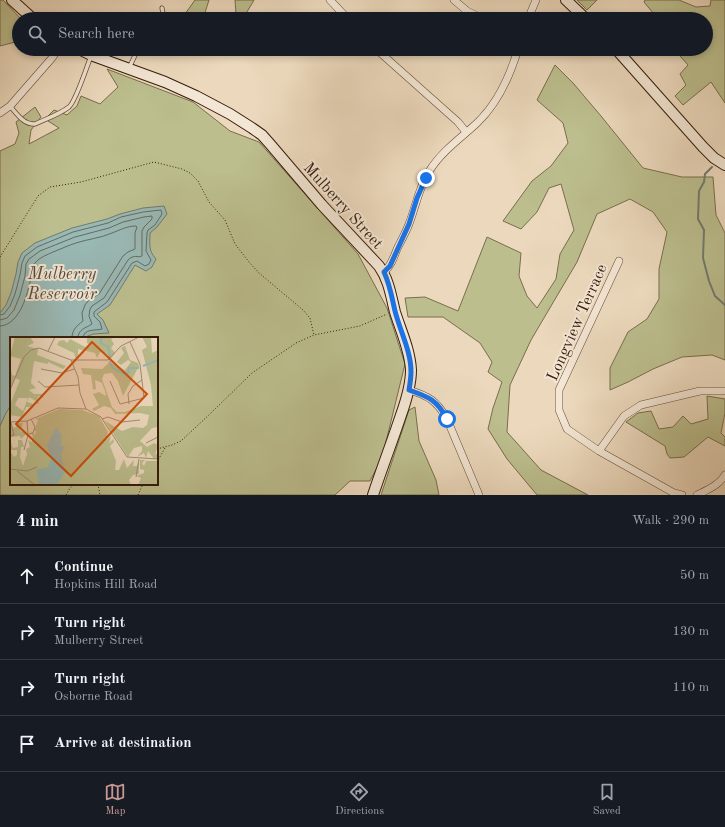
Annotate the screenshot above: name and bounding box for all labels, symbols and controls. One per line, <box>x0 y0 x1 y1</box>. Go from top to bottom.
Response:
search box <box>12 12 713 56</box>
icon: search <box>26 23 48 45</box>
text: Search here <box>58 27 135 42</box>
street label: Mulberry Street <box>300 160 386 253</box>
route end <box>417 169 435 187</box>
street label: Longview Terrace <box>545 262 611 384</box>
water label: Mulberry Reservoir <box>26 266 97 303</box>
inset map <box>10 337 158 485</box>
route start <box>438 410 456 428</box>
text: 4 min <box>16 513 59 530</box>
text: Walk · 290 m <box>632 514 709 527</box>
text: Continue <box>54 560 113 575</box>
icon: ahead <box>16 565 38 587</box>
text: 50 m <box>680 569 709 582</box>
text: Hopkins Hill Road <box>54 578 157 591</box>
text: Turn right <box>54 616 125 631</box>
icon: right <box>16 621 38 643</box>
text: 130 m <box>672 625 709 638</box>
text: Mulberry Street <box>54 634 144 647</box>
text: Turn right <box>54 672 125 687</box>
icon: right <box>16 677 38 699</box>
text: 110 m <box>672 681 709 694</box>
text: Osborne Road <box>54 690 133 703</box>
icon: arrive <box>16 733 38 755</box>
text: Arrive at destination <box>54 736 192 751</box>
tab: Map <box>104 781 126 819</box>
tab: Directions <box>335 781 384 819</box>
tab: Saved <box>593 781 621 819</box>

